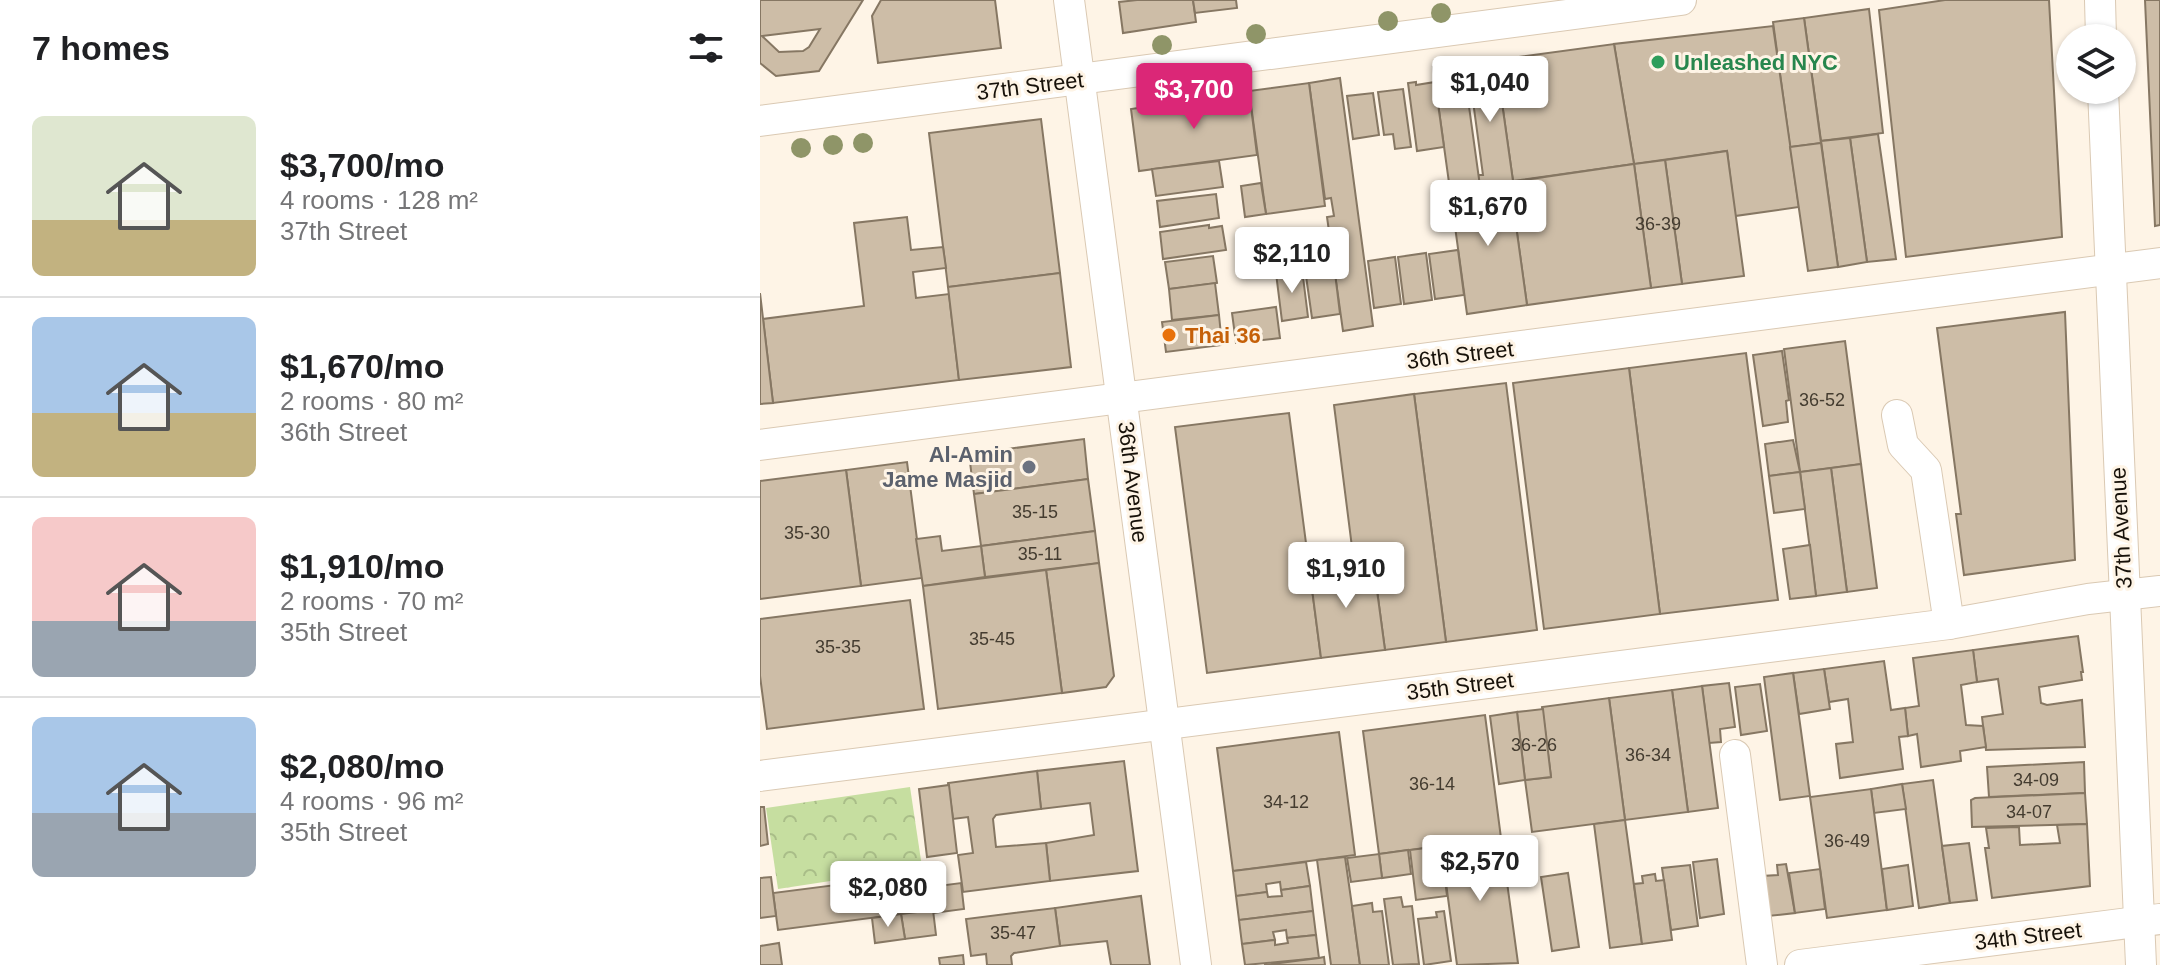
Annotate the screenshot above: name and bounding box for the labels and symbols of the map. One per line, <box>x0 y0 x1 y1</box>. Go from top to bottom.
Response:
place label: Unleashed NYC <box>1674 50 1838 75</box>
marker: Unleashed NYC <box>1649 53 1667 71</box>
pin: $1,040 <box>1425 56 1555 124</box>
pin: $3,700 <box>1129 63 1259 131</box>
street label: 37th Street <box>975 67 1085 105</box>
pin: $1,670 <box>1423 180 1553 248</box>
house number: 36-39 <box>1635 214 1681 234</box>
pin: $2,110 <box>1227 227 1357 295</box>
place label: Thai 36 <box>1185 323 1261 348</box>
marker: Thai 36 <box>1160 326 1178 344</box>
street label: 36th Street <box>1405 336 1515 374</box>
house number: 36-52 <box>1799 390 1845 410</box>
street label: 36th Avenue <box>1113 420 1153 544</box>
place label: Al-Amin Jame Masjid <box>882 442 1013 492</box>
marker: Al-Amin Jame Masjid <box>1020 458 1038 476</box>
street label: 37th Avenue <box>2105 466 2137 590</box>
house number: 35-15 <box>1012 502 1058 522</box>
house number: 35-30 <box>784 523 830 543</box>
pin: $1,910 <box>1281 542 1411 610</box>
house number: 35-11 <box>1018 544 1062 564</box>
house number: 35-45 <box>969 629 1015 649</box>
house number: 35-35 <box>815 637 861 657</box>
street label: 35th Street <box>1405 667 1515 705</box>
house number: 36-26 <box>1511 735 1557 755</box>
house number: 36-34 <box>1625 745 1671 765</box>
house number: 34-09 <box>2013 770 2059 790</box>
house number: 36-14 <box>1409 774 1455 794</box>
house number: 34-12 <box>1263 792 1309 812</box>
house number: 34-07 <box>2006 802 2052 822</box>
house number: 36-49 <box>1824 831 1870 851</box>
pin: $2,570 <box>1415 835 1545 903</box>
pin: $2,080 <box>823 861 953 929</box>
street label: 34th Street <box>1973 917 2083 955</box>
house number: 35-47 <box>990 923 1036 943</box>

